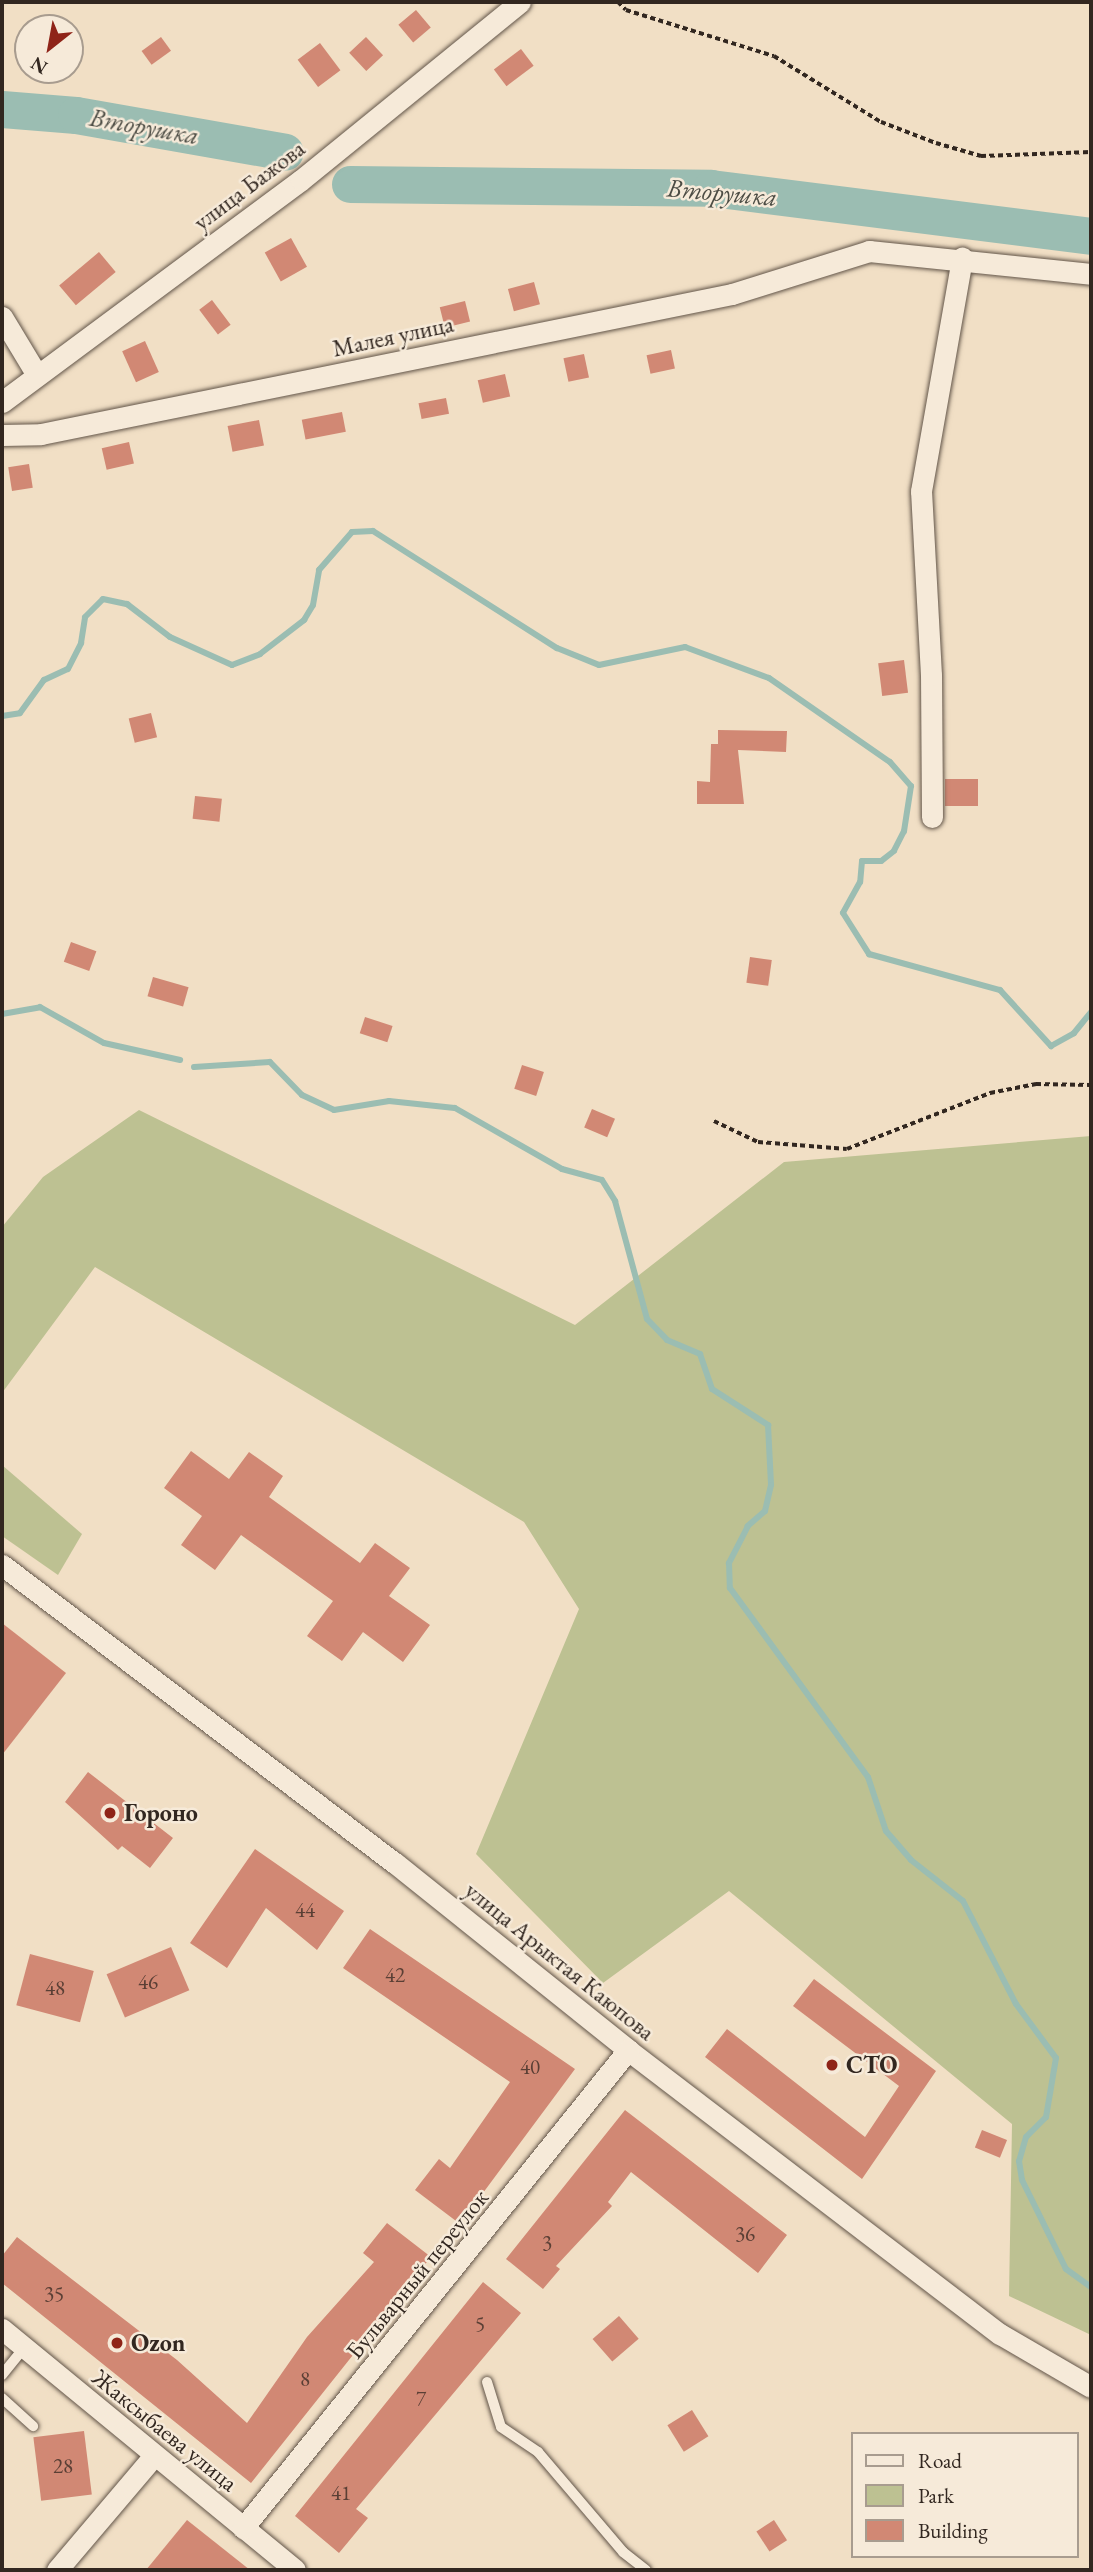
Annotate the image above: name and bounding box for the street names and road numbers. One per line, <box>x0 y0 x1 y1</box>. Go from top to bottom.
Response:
street label: улица Бажова <box>188 134 310 236</box>
street label: Малея улица <box>330 309 456 363</box>
street label: улица Арыктая Каюпова <box>459 1876 661 2046</box>
street label: Бульварный переулок <box>340 2183 494 2365</box>
street label: Жаксыбаева улица <box>87 2363 243 2497</box>

